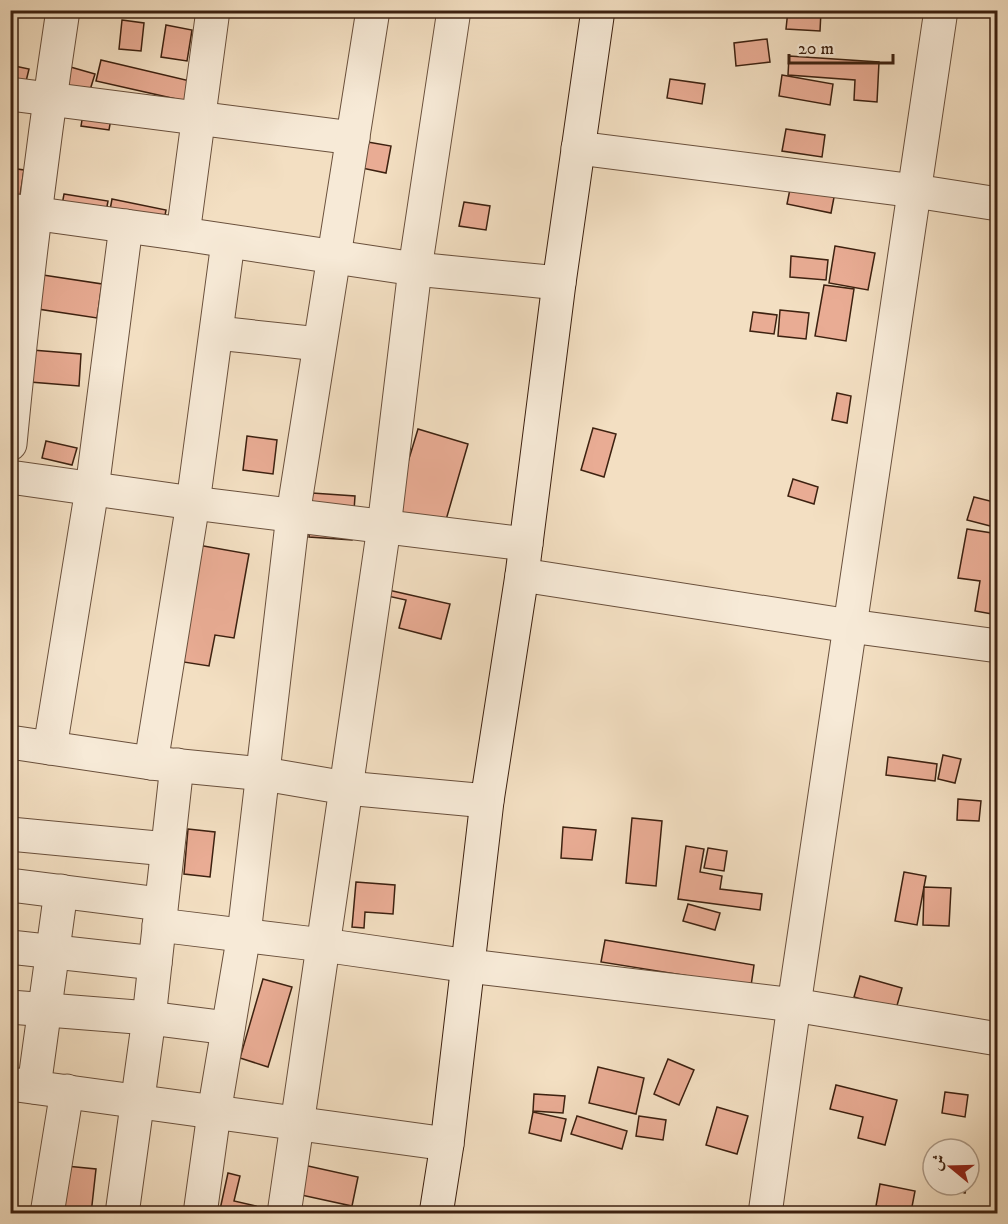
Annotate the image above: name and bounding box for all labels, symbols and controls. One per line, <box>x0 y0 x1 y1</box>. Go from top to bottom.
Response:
scale bar <box>789 27 892 65</box>
text: 20 m <box>798 38 834 60</box>
north arrow <box>921 1137 981 1197</box>
text: ش <box>926 1152 950 1173</box>

